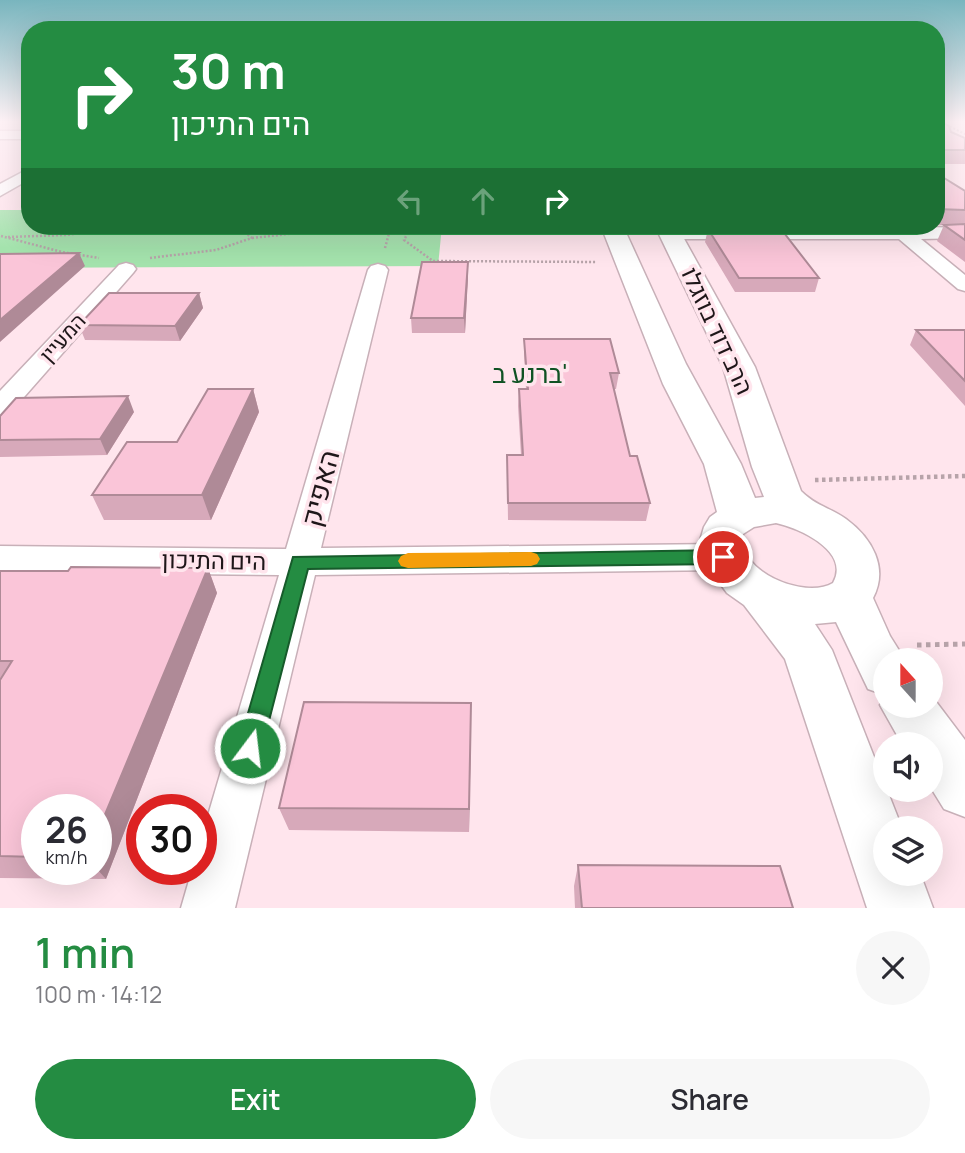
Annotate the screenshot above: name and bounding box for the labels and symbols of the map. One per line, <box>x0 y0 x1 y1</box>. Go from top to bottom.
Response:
street label: הרב דוד בוזגלו <box>674 261 762 399</box>
street label: המעיין <box>33 307 92 368</box>
district label: ברנע ב' <box>492 355 568 391</box>
street label: האפיק <box>291 445 347 530</box>
pin <box>693 527 753 587</box>
street label: הים התיכון <box>161 542 267 577</box>
north arrow <box>873 648 943 718</box>
position arrow <box>213 711 287 785</box>
speed limit sign: 30 <box>126 794 217 885</box>

